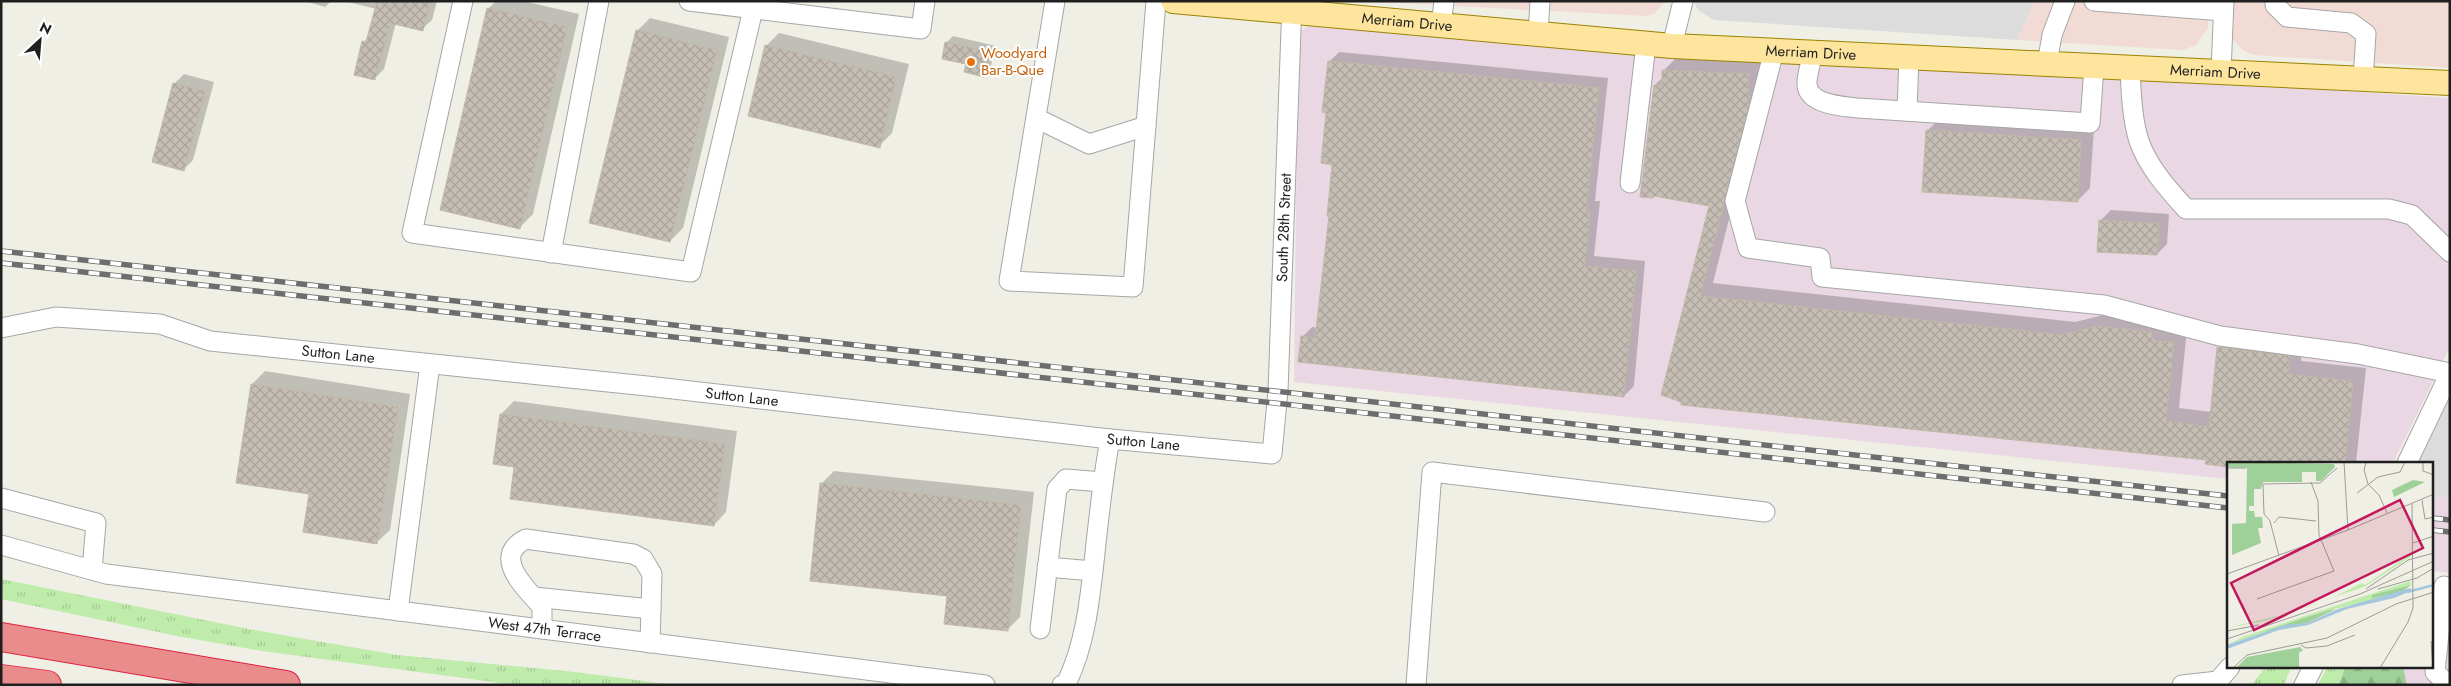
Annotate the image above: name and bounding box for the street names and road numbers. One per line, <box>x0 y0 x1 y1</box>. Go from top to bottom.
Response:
street label: Merriam Drive <box>1361 7 1454 37</box>
street label: Merriam Drive <box>1765 39 1857 66</box>
street label: Merriam Drive <box>2169 59 2262 85</box>
street label: South 28th Street <box>1271 172 1297 282</box>
street label: Sutton Lane <box>300 339 376 369</box>
street label: Sutton Lane <box>704 382 780 412</box>
street label: Sutton Lane <box>1106 428 1181 456</box>
street label: West 47th Terrace <box>487 611 603 647</box>

